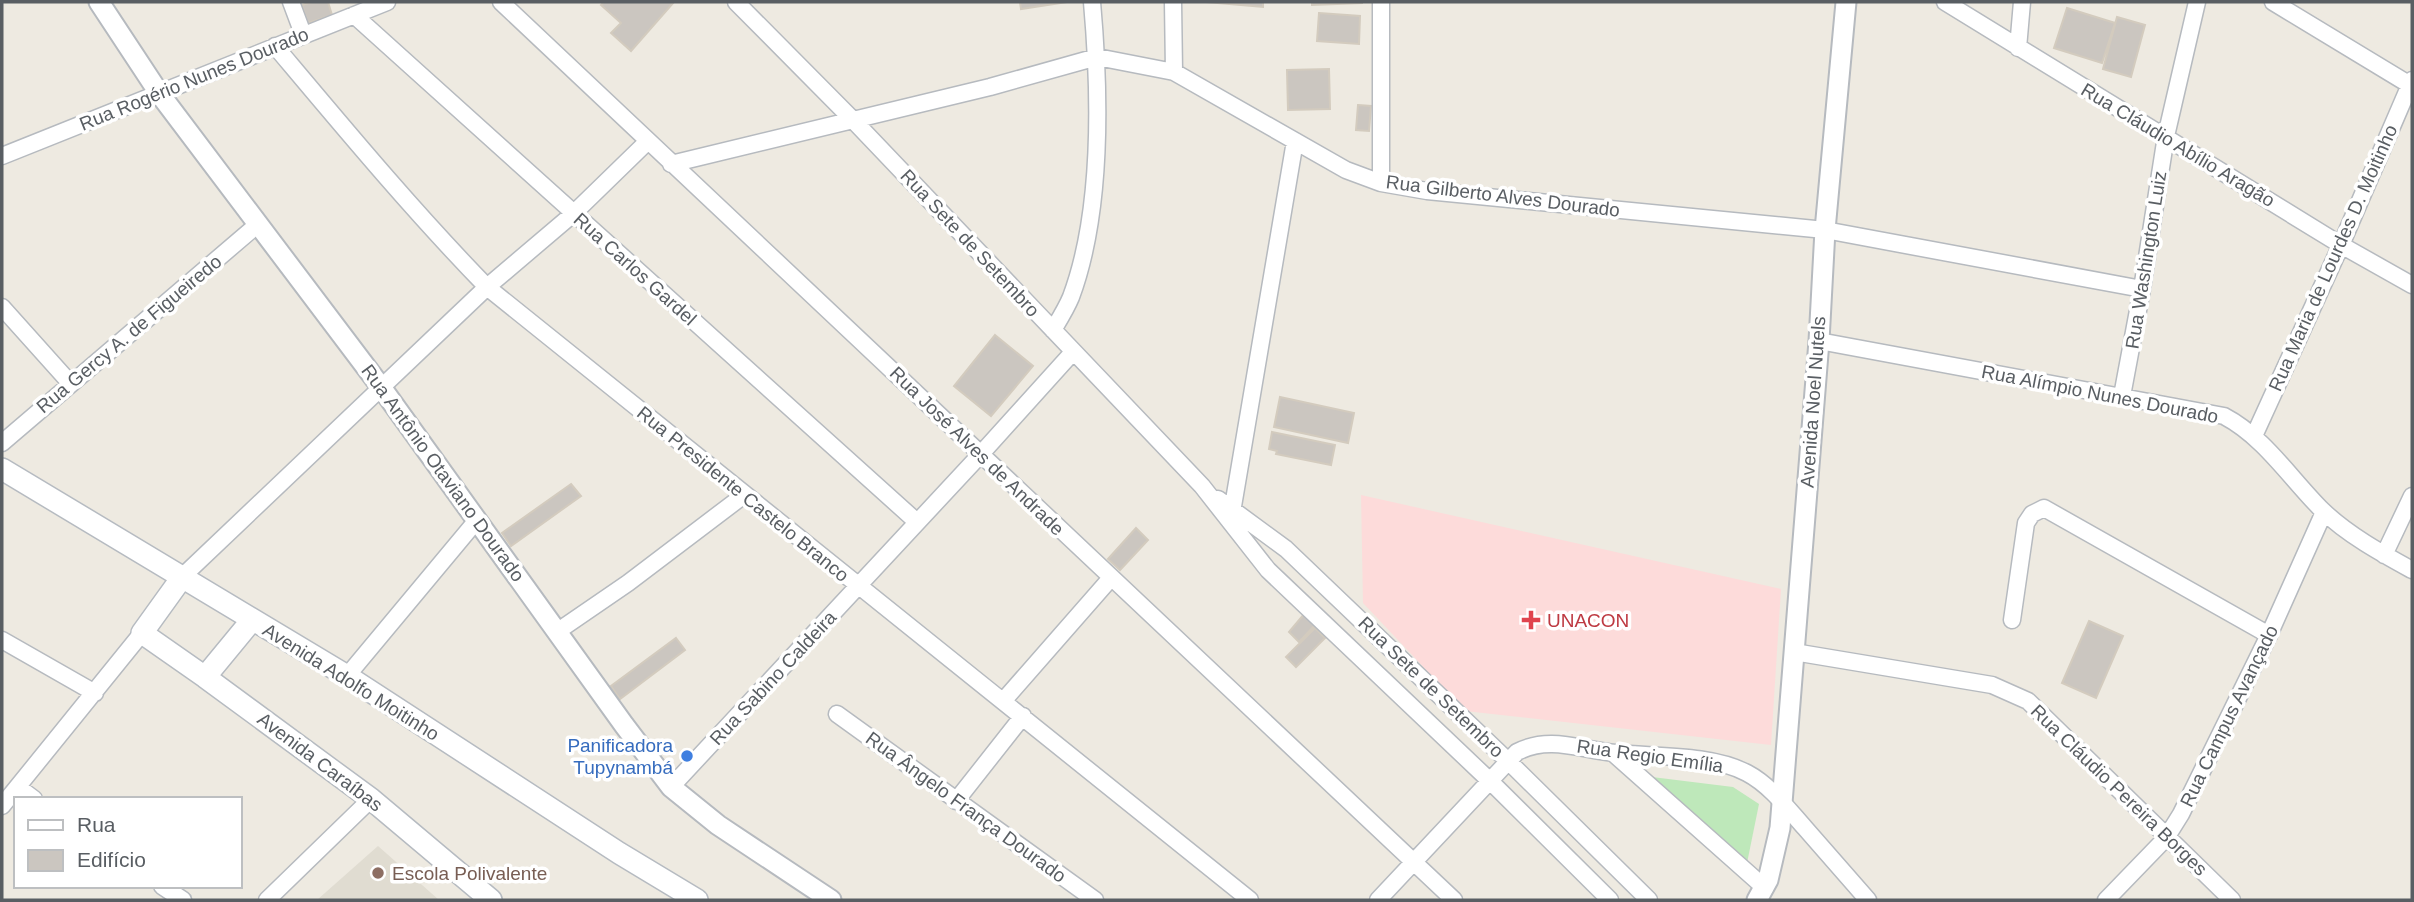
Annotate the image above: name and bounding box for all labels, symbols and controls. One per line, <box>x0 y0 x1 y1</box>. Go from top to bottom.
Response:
street label: Rua Rogério Nunes Dourado <box>76 23 312 135</box>
street label: Rua Cláudio Abílio Aragão <box>2078 79 2278 211</box>
street label: Rua Maria de Lourdes D. Moitinho <box>2265 122 2401 394</box>
street label: Rua Sete de Setembro <box>896 165 1044 321</box>
street label: Rua Washington Luiz <box>2122 170 2170 350</box>
street label: Rua Gilberto Alves Dourado <box>1385 171 1621 221</box>
street label: Rua Carlos Gardel <box>570 209 700 329</box>
street label: Rua Gercy A. de Figueiredo <box>32 251 226 417</box>
street label: Avenida Noel Nutels <box>1797 316 1829 488</box>
street label: Rua Antônio Otaviano Dourado <box>357 360 529 586</box>
street label: Rua Alímpio Nunes Dourado <box>1980 361 2220 427</box>
street label: Rua José Alves de Andrade <box>886 362 1068 540</box>
street label: Rua Presidente Castelo Branco <box>633 402 853 586</box>
street label: Rua Sabino Caldeira <box>706 606 841 749</box>
marker: UNACON <box>1521 610 1541 630</box>
place label: UNACON <box>1547 610 1629 631</box>
street label: Rua Sete de Setembro <box>1354 612 1508 762</box>
street label: Avenida Adolfo Moitinho <box>259 619 443 745</box>
street label: Rua Campus Avançado <box>2176 622 2282 810</box>
street label: Rua Cláudio Pereira Borges <box>2027 700 2211 880</box>
street label: Avenida Caraíbas <box>254 708 386 816</box>
street label: Rua Ângelo França Dourado <box>862 727 1070 887</box>
place label: Panificadora Tupynambá <box>567 735 673 778</box>
street label: Rua Regio Emília <box>1575 735 1725 777</box>
marker: Panificadora Tupynambá <box>679 748 695 764</box>
legend <box>14 797 242 888</box>
text: Rua <box>77 813 116 836</box>
text: Edifício <box>77 848 146 871</box>
place label: Escola Polivalente <box>392 863 547 884</box>
marker: Escola Polivalente <box>370 865 386 881</box>

